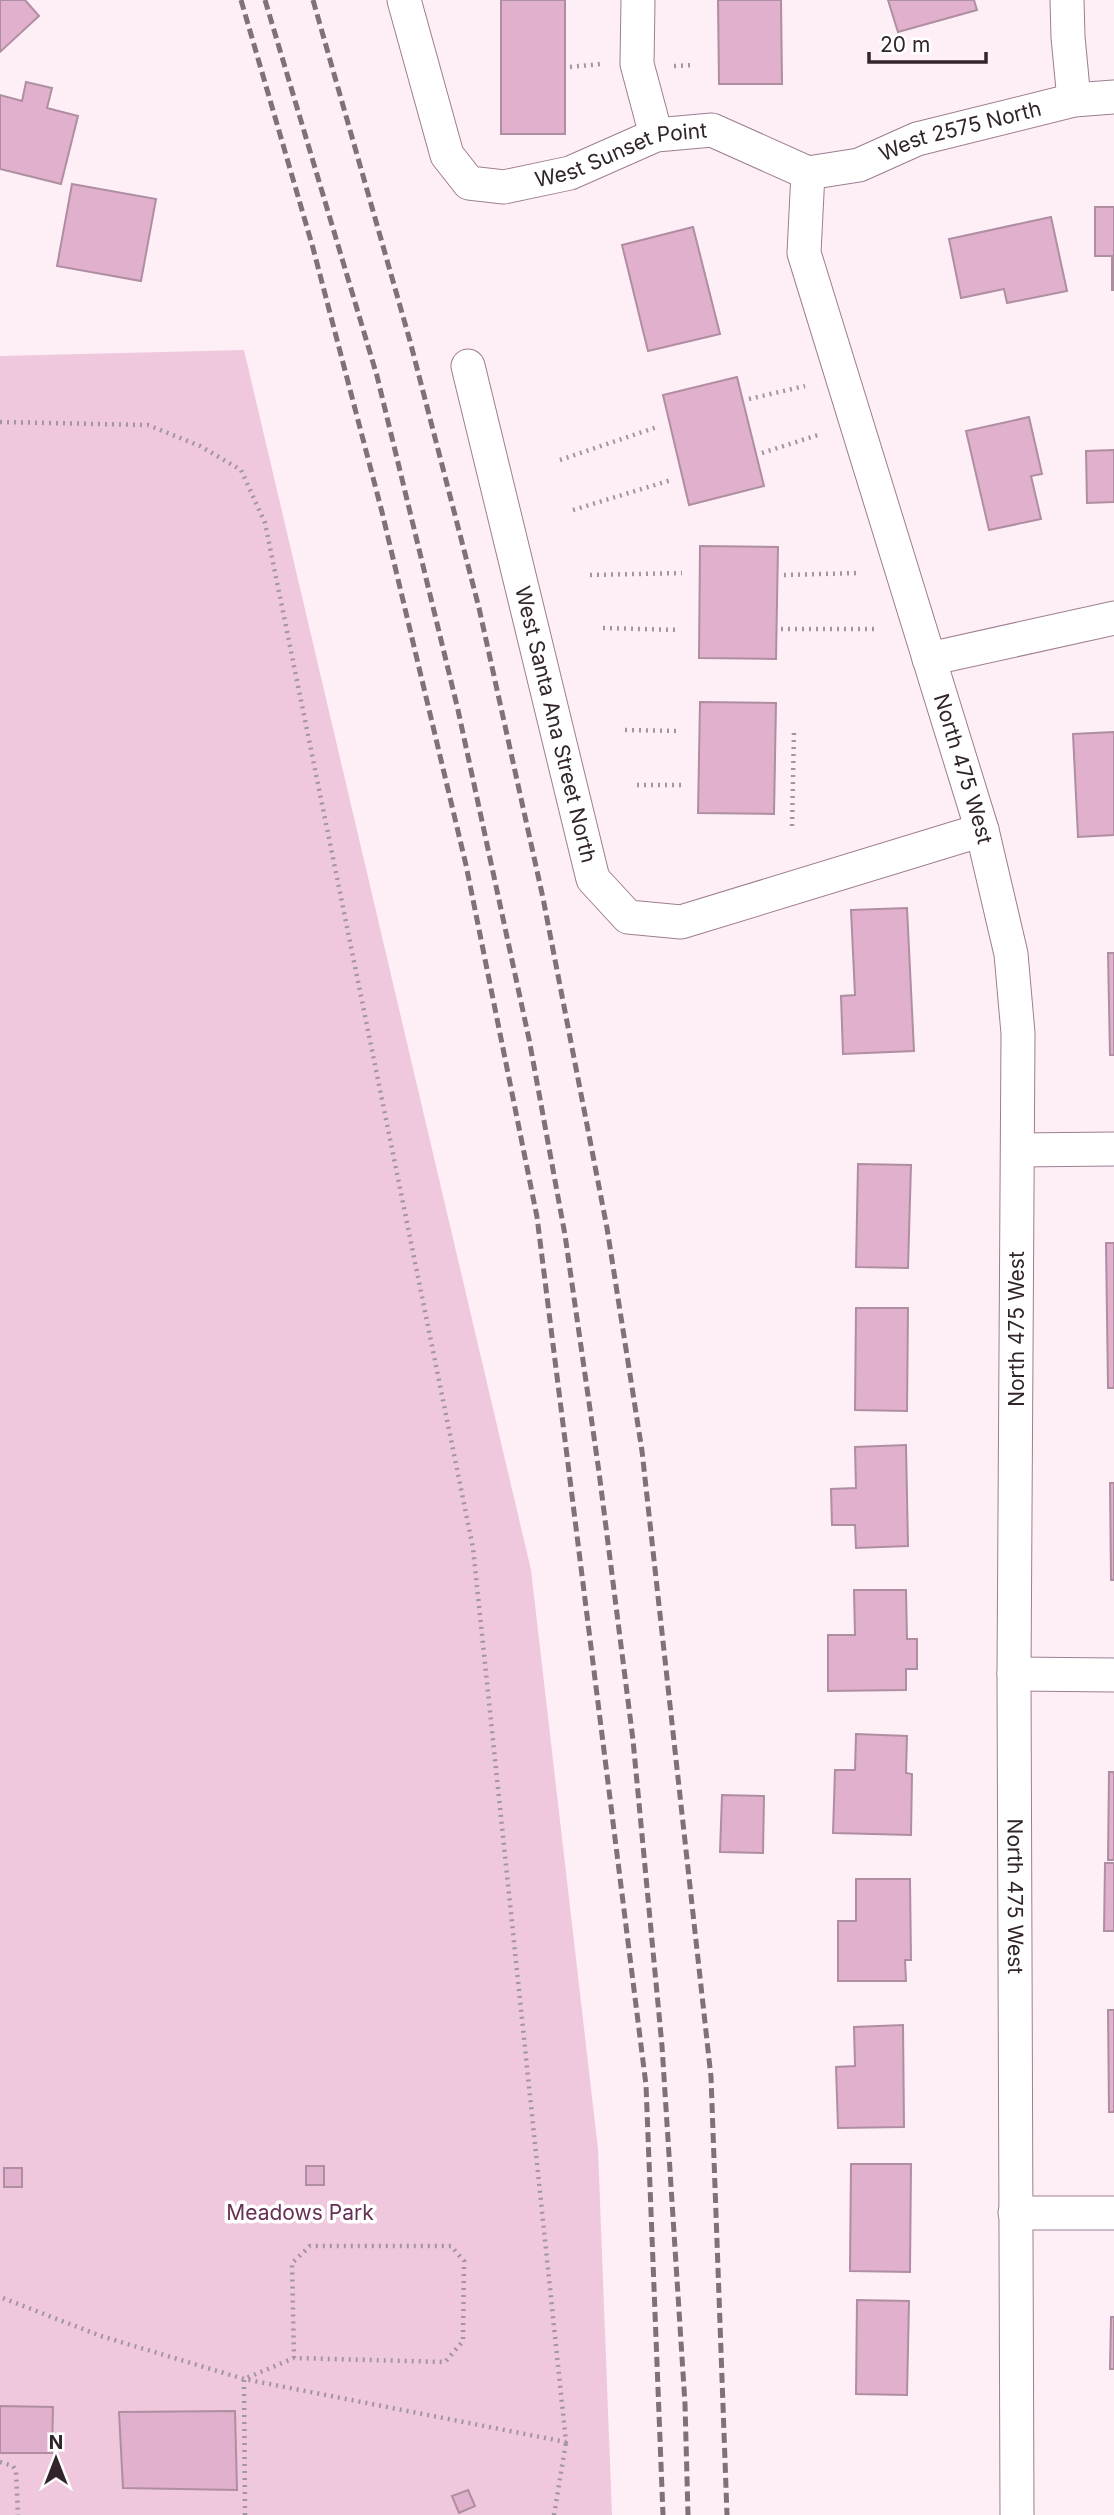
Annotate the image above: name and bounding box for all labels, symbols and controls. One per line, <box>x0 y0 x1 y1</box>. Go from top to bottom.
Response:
scale bar <box>869 21 986 65</box>
text: 20 m <box>880 32 930 57</box>
street label: West 2575 North <box>875 96 1044 166</box>
street label: West Sunset Point <box>533 117 708 192</box>
street label: West Santa Ana Street North <box>510 583 602 865</box>
street label: North 475 West <box>929 691 998 846</box>
street label: North 475 West <box>1004 1251 1029 1407</box>
street label: North 475 West <box>1003 1819 1028 1974</box>
park label: Meadows Park <box>226 2200 374 2225</box>
north arrow <box>21 2424 91 2494</box>
text: N <box>49 2431 63 2454</box>

